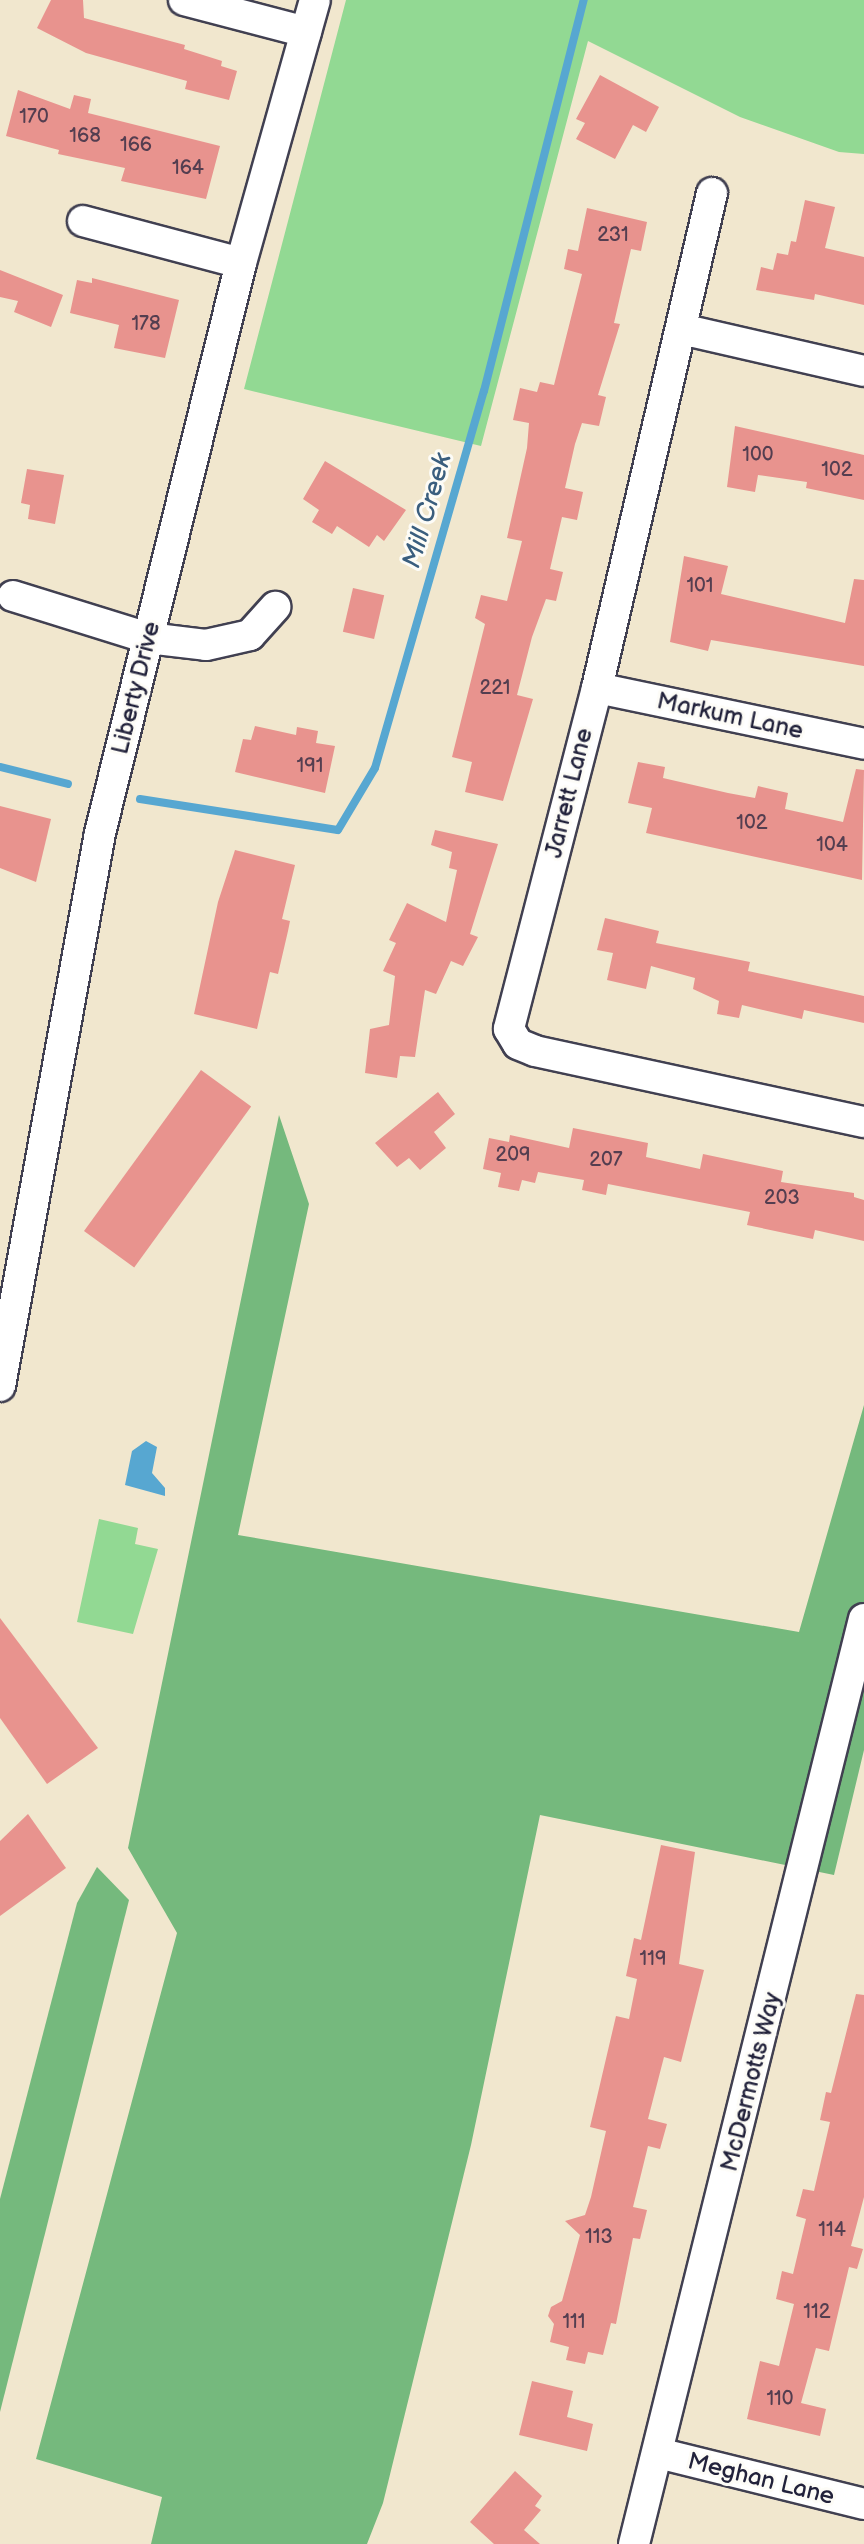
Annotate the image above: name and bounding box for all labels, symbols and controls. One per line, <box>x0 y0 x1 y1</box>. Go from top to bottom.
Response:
house number: 170 <box>19 105 49 129</box>
house number: 168 <box>69 124 101 148</box>
house number: 166 <box>120 133 152 157</box>
house number: 164 <box>172 156 204 180</box>
house number: 231 <box>597 223 629 247</box>
house number: 178 <box>131 312 161 336</box>
house number: 100 <box>742 443 774 467</box>
water label: Mill Creek <box>397 450 459 572</box>
house number: 102 <box>821 458 853 482</box>
house number: 101 <box>686 574 714 598</box>
street label: Liberty Drive <box>105 618 167 758</box>
house number: 221 <box>479 676 511 700</box>
street label: Markum Lane <box>654 686 806 746</box>
street label: Jarrett Lane <box>539 725 599 861</box>
house number: 191 <box>296 754 324 778</box>
house number: 102 <box>736 811 768 835</box>
house number: 104 <box>816 833 848 857</box>
house number: 209 <box>495 1143 531 1167</box>
house number: 207 <box>589 1148 623 1172</box>
house number: 203 <box>764 1186 800 1210</box>
house number: 119 <box>639 1947 667 1971</box>
street label: McDermotts Way <box>715 1989 787 2175</box>
house number: 114 <box>818 2218 846 2242</box>
house number: 113 <box>585 2225 613 2249</box>
house number: 112 <box>803 2300 831 2324</box>
house number: 111 <box>562 2310 586 2334</box>
house number: 110 <box>766 2387 794 2411</box>
street label: Meghan Lane <box>685 2447 837 2511</box>

